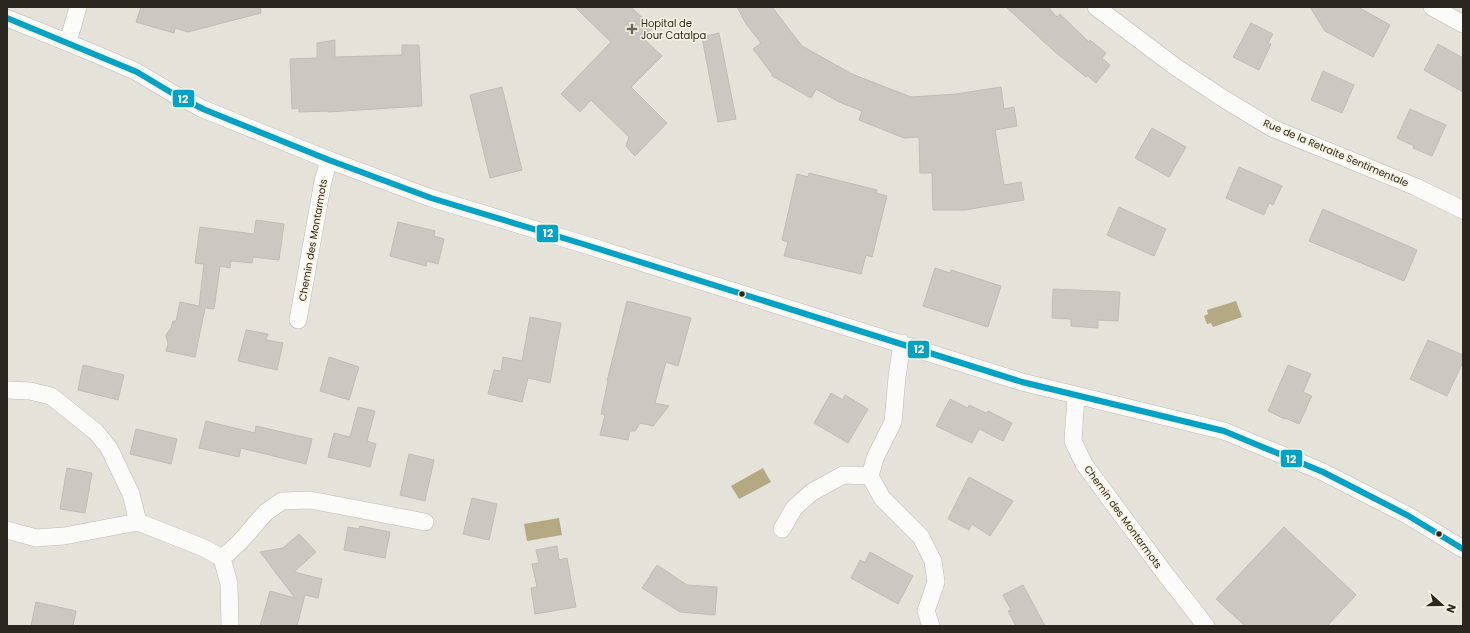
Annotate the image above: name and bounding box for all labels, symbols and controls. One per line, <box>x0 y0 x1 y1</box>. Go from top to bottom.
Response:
place label: Hopital de Jour Catalpa <box>641 16 706 43</box>
marker: Hopital de Jour Catalpa <box>626 23 638 35</box>
line badge: 12 <box>172 89 195 108</box>
text: 12 <box>178 91 188 107</box>
street label: Rue de la Retraite Sentimentale <box>1261 115 1411 191</box>
street label: Chemin des Montarmots <box>295 178 331 302</box>
line badge: 12 <box>536 224 559 243</box>
text: 12 <box>543 225 553 241</box>
unlabelled marker <box>737 289 747 299</box>
line badge: 12 <box>907 340 930 359</box>
text: 12 <box>914 341 924 357</box>
line badge: 12 <box>1280 449 1303 468</box>
text: 12 <box>1286 451 1296 467</box>
street label: Chemin des Montarmots <box>1080 462 1166 572</box>
unlabelled marker <box>1434 529 1444 539</box>
north arrow <box>1422 585 1462 625</box>
text: N <box>1442 602 1460 615</box>

